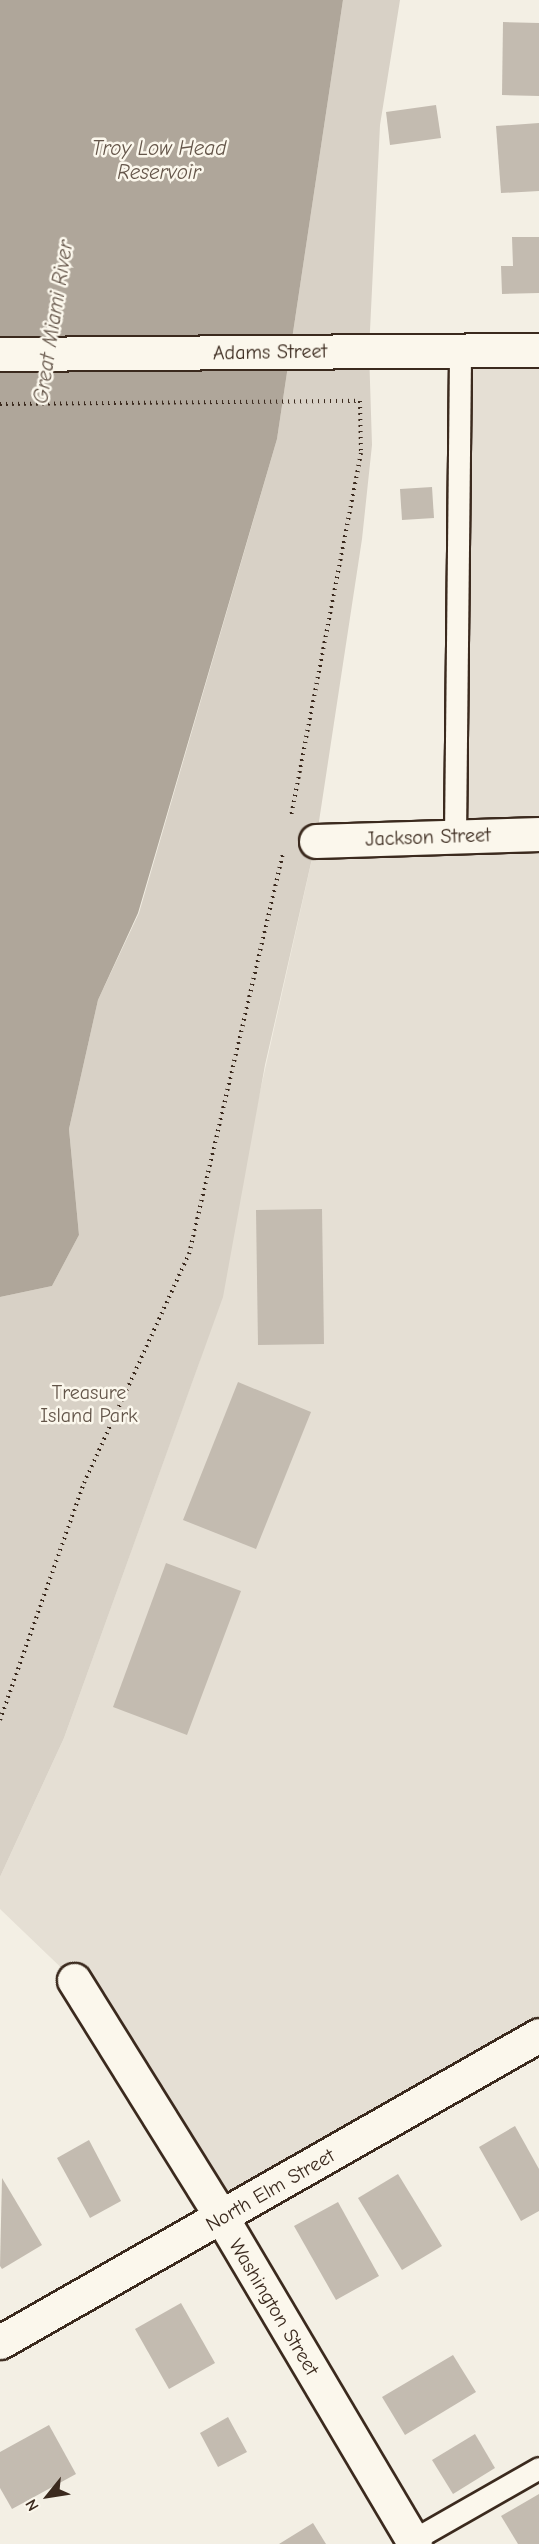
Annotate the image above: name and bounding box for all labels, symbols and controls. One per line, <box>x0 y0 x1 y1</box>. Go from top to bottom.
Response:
water label: Troy Low Head Reservoir <box>92 135 226 185</box>
water label: Great Miami River <box>28 239 78 405</box>
street label: Adams Street <box>213 339 327 365</box>
street label: Jackson Street <box>365 823 491 851</box>
park label: Treasure Island Park <box>40 1381 138 1428</box>
street label: North Elm Street <box>201 2143 339 2237</box>
street label: Washington Street <box>224 2234 324 2380</box>
north arrow <box>18 2466 78 2526</box>
text: N <box>22 2496 43 2514</box>

